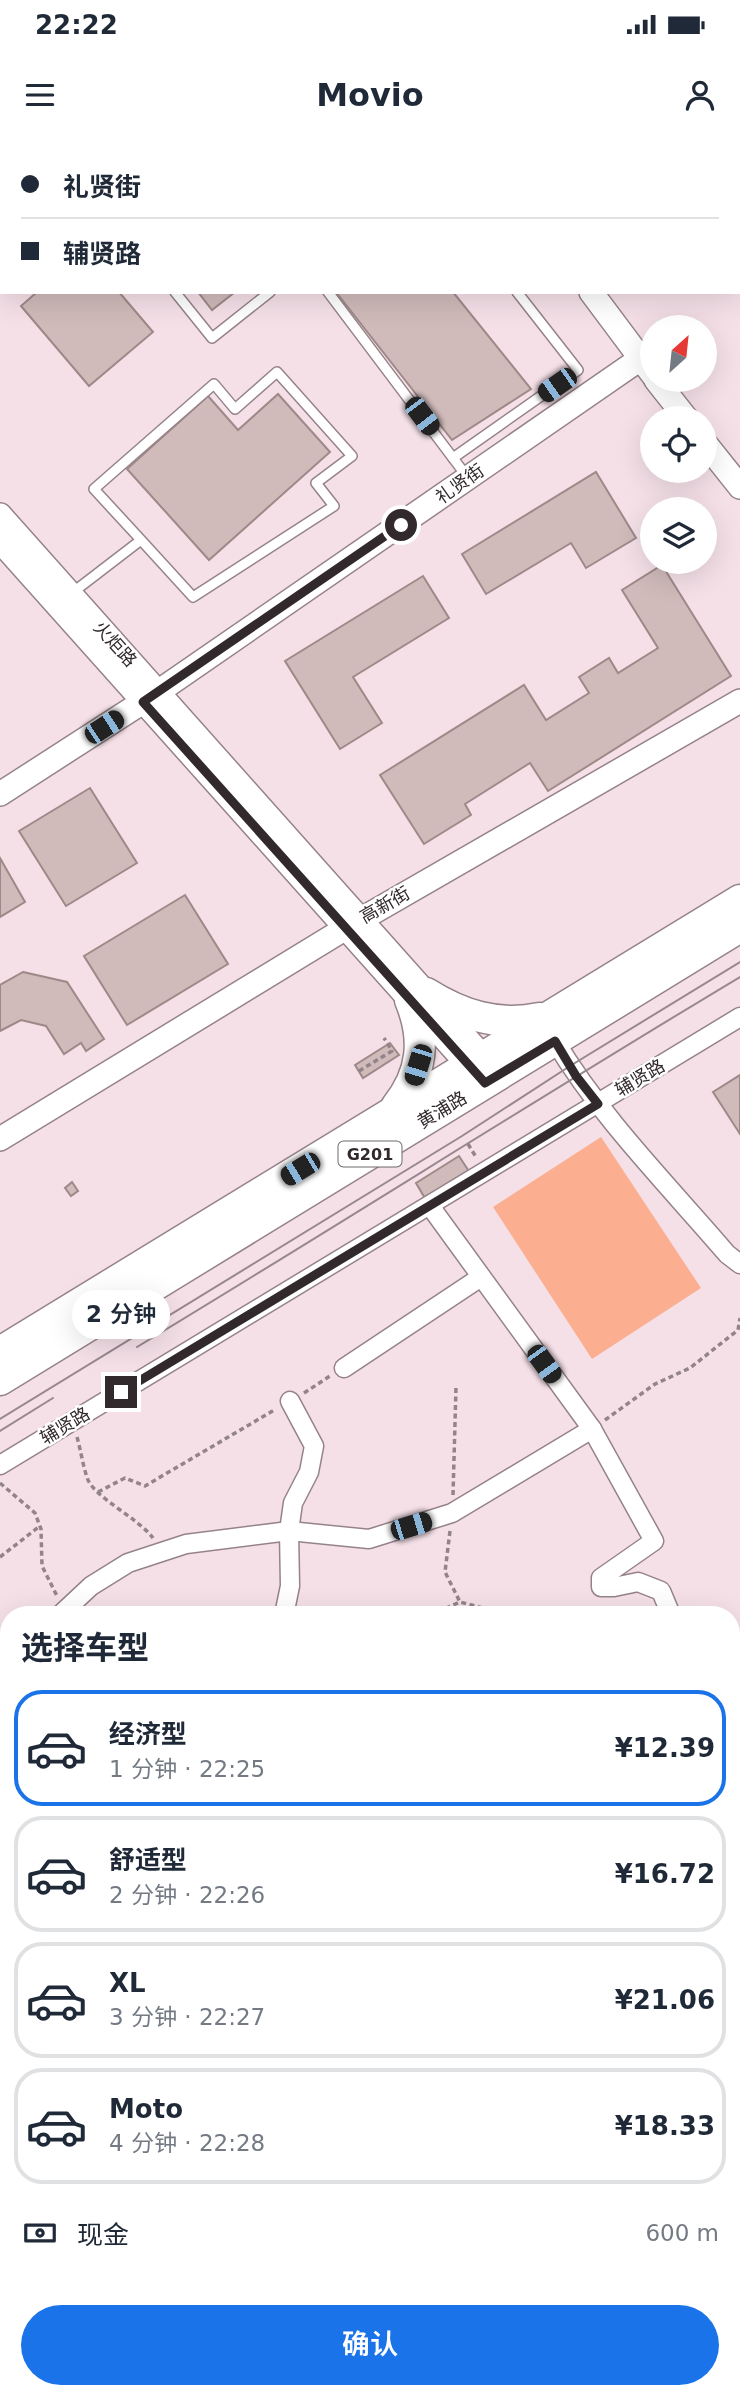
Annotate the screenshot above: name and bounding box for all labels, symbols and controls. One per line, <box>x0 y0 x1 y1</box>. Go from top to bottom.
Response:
text: 22:22 <box>35 10 118 40</box>
icon: menu <box>21 76 59 114</box>
text: Movio <box>316 76 424 114</box>
icon: person <box>681 76 719 114</box>
text: 礼贤街 <box>63 172 141 202</box>
text: 辅贤路 <box>63 239 141 269</box>
north arrow <box>640 315 718 392</box>
map controls <box>640 315 717 574</box>
car <box>534 364 581 406</box>
car <box>401 393 444 439</box>
button: locate <box>640 406 717 483</box>
street label: 礼贤街 <box>432 460 488 508</box>
button: layers <box>640 497 717 574</box>
route start <box>385 509 417 541</box>
street label: 火炬路 <box>90 617 141 671</box>
car <box>81 707 128 747</box>
street label: 高新街 <box>356 882 413 927</box>
car <box>402 1042 435 1088</box>
street label: 辅贤路 <box>611 1055 668 1100</box>
street label: 黄浦路 <box>413 1087 470 1132</box>
road number: G201 <box>338 1142 402 1166</box>
car <box>277 1149 324 1189</box>
callout: 2 分钟 <box>72 1290 170 1340</box>
text: 2 分钟 <box>86 1301 156 1327</box>
car <box>524 1341 565 1387</box>
route end <box>105 1376 137 1408</box>
street label: 辅贤路 <box>36 1403 93 1448</box>
car <box>388 1510 435 1542</box>
text: 选择车型 <box>21 1629 149 1667</box>
icon: car <box>25 1717 88 1780</box>
text: 经济型 <box>109 1719 187 1749</box>
text: ¥12.39 <box>615 1733 715 1763</box>
text: 1 分钟 · 22:25 <box>109 1756 265 1782</box>
icon: car <box>25 1843 88 1906</box>
text: 舒适型 <box>109 1845 187 1875</box>
text: ¥16.72 <box>615 1859 715 1889</box>
text: 2 分钟 · 22:26 <box>109 1882 265 1908</box>
text: XL <box>109 1968 146 1998</box>
icon: car <box>25 1969 88 2032</box>
text: ¥21.06 <box>615 1985 715 2015</box>
text: 3 分钟 · 22:27 <box>109 2004 265 2030</box>
text: Moto <box>109 2094 183 2124</box>
icon: car <box>25 2095 88 2158</box>
text: ¥18.33 <box>615 2111 715 2141</box>
text: 4 分钟 · 22:28 <box>109 2130 265 2156</box>
icon: cash <box>21 2214 59 2252</box>
text: 现金 <box>77 2220 129 2250</box>
text: 600 m <box>645 2220 719 2246</box>
button: 确认 <box>21 2305 719 2385</box>

